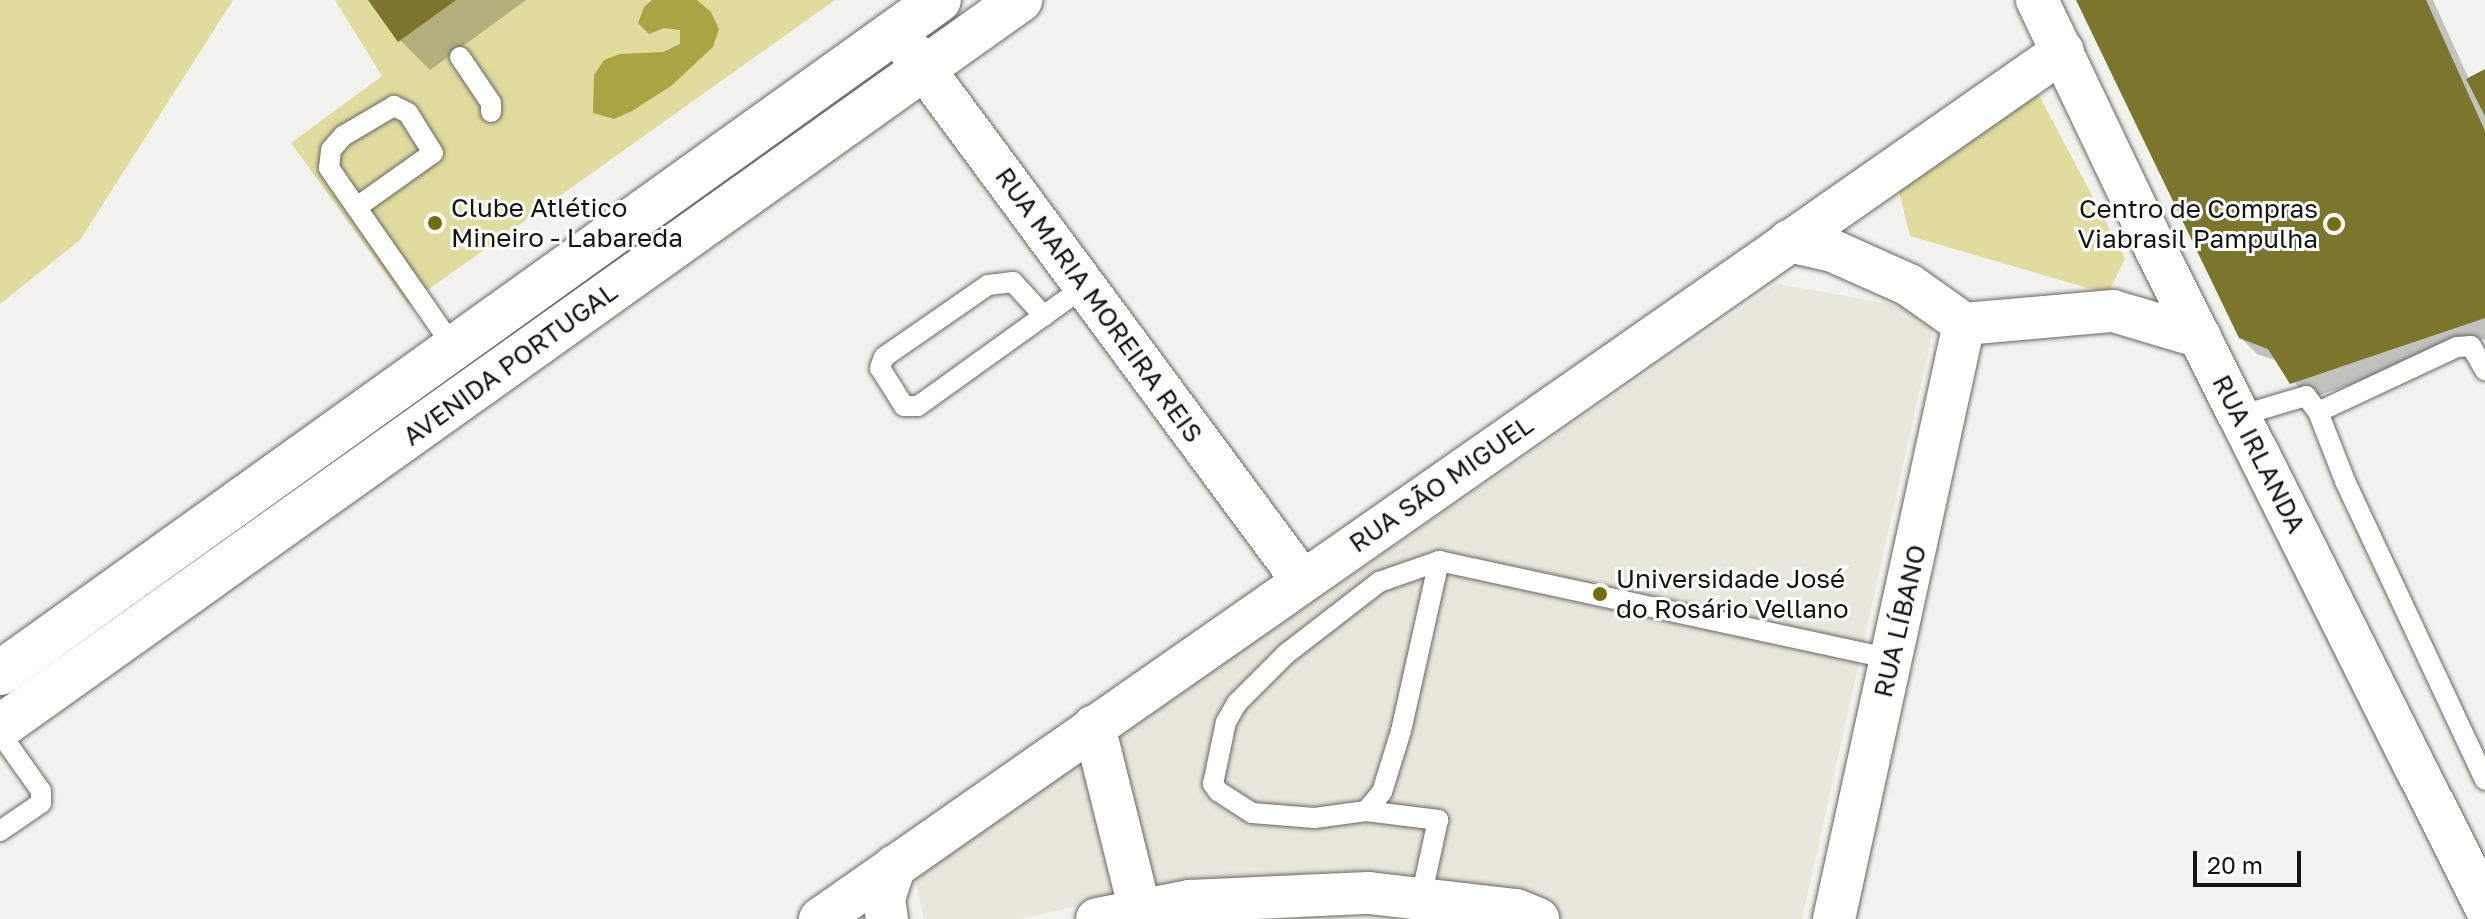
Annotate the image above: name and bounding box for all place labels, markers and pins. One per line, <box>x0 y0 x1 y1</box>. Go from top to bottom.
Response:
place label: Clube Atlético Mineiro - Labareda <box>451 192 683 254</box>
place label: Centro de Compras Viabrasil Pampulha <box>2078 193 2318 254</box>
marker: Clube Atlético Mineiro - Labareda <box>426 214 444 232</box>
marker: Centro de Compras Viabrasil Pampulha <box>2325 215 2343 233</box>
place label: Universidade José do Rosário Vellano <box>1616 563 1849 624</box>
marker: Universidade José do Rosário Vellano <box>1591 585 1609 603</box>

